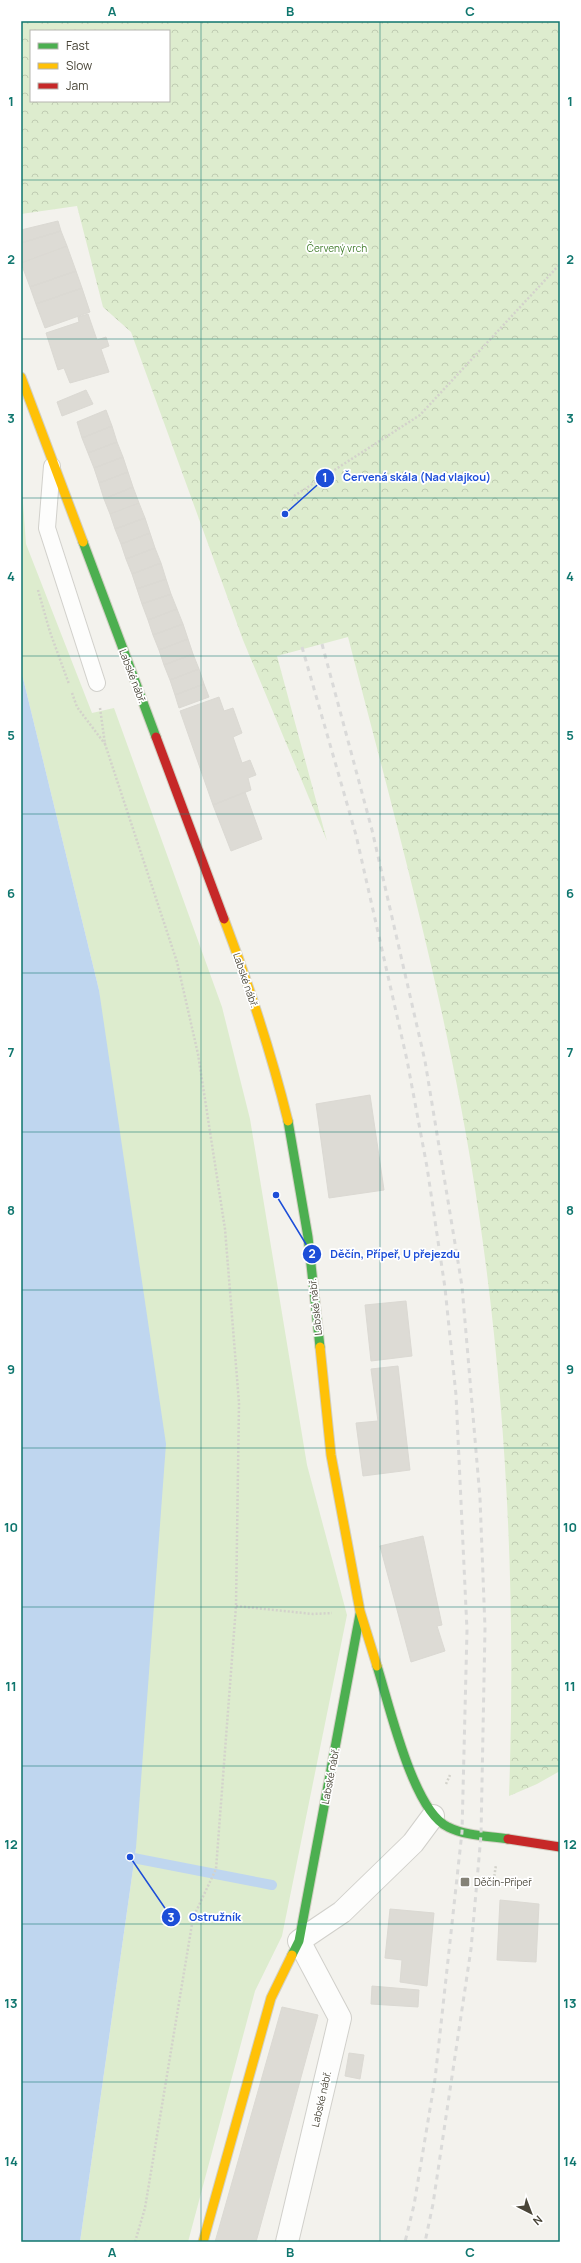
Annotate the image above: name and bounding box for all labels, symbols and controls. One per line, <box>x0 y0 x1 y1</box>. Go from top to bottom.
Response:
text: A <box>108 2 117 20</box>
text: B <box>286 2 294 20</box>
text: C <box>465 2 475 20</box>
legend <box>30 30 170 102</box>
text: Fast <box>66 37 90 54</box>
text: Slow <box>66 57 92 74</box>
text: Jam <box>66 77 88 94</box>
text: 1 <box>8 92 14 110</box>
text: 1 <box>567 92 573 110</box>
park label: Červený vrch <box>307 241 367 255</box>
text: 2 <box>7 250 15 268</box>
text: 2 <box>566 250 574 268</box>
text: 3 <box>7 409 15 427</box>
text: 3 <box>566 409 574 427</box>
callout: Červená skála (Nad vlajkou) <box>315 466 499 489</box>
text: 1 <box>322 469 328 486</box>
text: Červená skála (Nad vlajkou) <box>343 469 491 484</box>
text: 4 <box>7 567 15 585</box>
text: 4 <box>566 567 574 585</box>
street label: Labské nábř. <box>116 647 150 705</box>
text: 5 <box>7 726 15 744</box>
text: 5 <box>566 726 574 744</box>
text: 6 <box>7 884 15 902</box>
text: 6 <box>566 884 574 902</box>
street label: Labské nábř. <box>230 951 262 1009</box>
text: 7 <box>8 1043 15 1061</box>
text: 7 <box>567 1043 574 1061</box>
text: 8 <box>7 1201 15 1219</box>
text: 8 <box>566 1201 574 1219</box>
callout: Děčín, Přípeř, U přejezdu <box>302 1243 468 1266</box>
text: 2 <box>308 1245 316 1262</box>
text: Děčín, Přípeř, U přejezdu <box>330 1246 460 1261</box>
street label: Labské nábř. <box>305 1278 325 1336</box>
text: 9 <box>7 1360 15 1378</box>
text: 9 <box>566 1360 574 1378</box>
text: 10 <box>4 1518 18 1536</box>
text: 10 <box>563 1518 577 1536</box>
text: 11 <box>5 1677 17 1695</box>
text: 11 <box>564 1677 576 1695</box>
street label: Labské nábř. <box>318 1747 342 1805</box>
text: 12 <box>4 1835 18 1853</box>
text: 12 <box>563 1835 577 1853</box>
place label: Děčín-Přípeř <box>474 1875 532 1889</box>
marker: Děčín-Přípeř <box>459 1876 471 1888</box>
callout: Ostružník <box>161 1906 249 1929</box>
text: 3 <box>168 1909 175 1926</box>
text: Ostružník <box>189 1909 242 1924</box>
text: 13 <box>4 1994 18 2012</box>
text: 13 <box>563 1994 577 2012</box>
street label: Labské nábř. <box>308 2070 334 2128</box>
text: 14 <box>4 2152 18 2170</box>
text: 14 <box>563 2152 577 2170</box>
north arrow <box>511 2193 551 2233</box>
text: N <box>530 2213 546 2229</box>
text: A <box>108 2243 117 2261</box>
text: B <box>286 2243 294 2261</box>
text: C <box>465 2243 475 2261</box>

